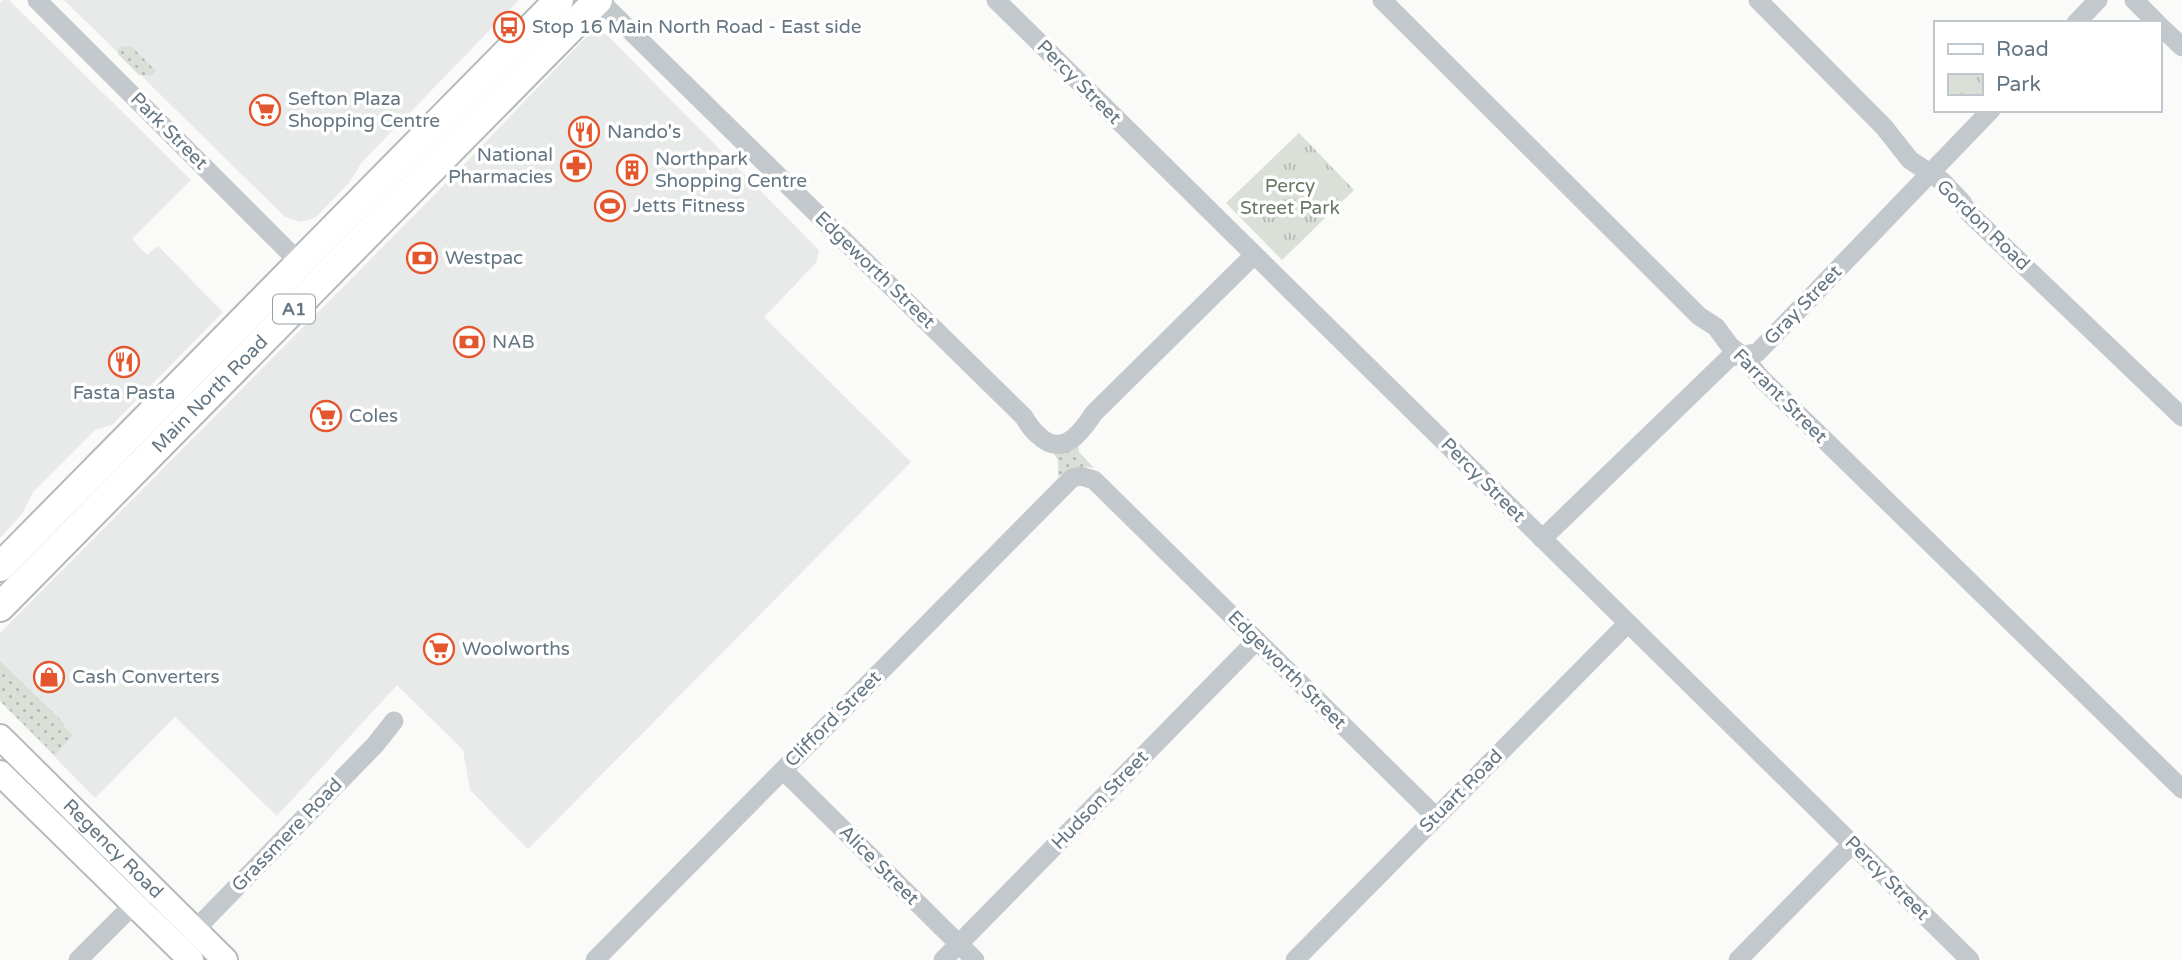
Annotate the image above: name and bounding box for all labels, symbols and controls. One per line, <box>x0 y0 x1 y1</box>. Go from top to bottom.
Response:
bus stop icon: Stop 16 Main North Road - East side <box>492 10 526 44</box>
place label: Stop 16 Main North Road - East side <box>532 16 861 38</box>
legend <box>1934 21 2161 112</box>
street label: Percy Street <box>1032 35 1126 129</box>
text: Road <box>1996 37 2049 62</box>
text: Park <box>1996 72 2041 97</box>
street label: Park Street <box>126 88 212 174</box>
place label: Sefton Plaza Shopping Centre <box>288 88 440 132</box>
supermarket icon: Sefton Plaza Shopping Centre <box>248 93 282 127</box>
restaurant icon: Nando's <box>567 115 601 149</box>
place label: Nando's <box>607 121 681 143</box>
place label: National Pharmacies <box>448 144 553 188</box>
place label: Northpark Shopping Centre <box>655 148 807 192</box>
pharmacy icon: National Pharmacies <box>559 149 593 183</box>
building icon: Northpark Shopping Centre <box>615 153 649 187</box>
park label: Percy Street Park <box>1240 175 1340 219</box>
street label: Gordon Road <box>1932 175 2034 275</box>
sports icon: Jetts Fitness <box>593 189 627 223</box>
place label: Jetts Fitness <box>633 195 745 217</box>
street label: Edgeworth Street <box>810 207 940 333</box>
bank icon: Westpac <box>405 241 439 275</box>
place label: Westpac <box>445 247 523 269</box>
street label: Gray Street <box>1760 261 1846 349</box>
road number: A1 <box>273 295 315 324</box>
bank icon: NAB <box>452 325 486 359</box>
street label: Main North Road <box>147 331 272 457</box>
place label: NAB <box>492 331 535 353</box>
street label: Farrant Street <box>1728 344 1832 448</box>
restaurant icon: Fasta Pasta <box>107 345 141 379</box>
place label: Fasta Pasta <box>73 382 175 404</box>
supermarket icon: Coles <box>309 399 343 433</box>
place label: Coles <box>349 405 398 427</box>
street label: Percy Street <box>1436 433 1530 527</box>
street label: Edgeworth Street <box>1223 606 1351 734</box>
supermarket icon: Woolworths <box>422 632 456 666</box>
place label: Woolworths <box>462 638 570 660</box>
shop icon: Cash Converters <box>32 660 66 694</box>
place label: Cash Converters <box>72 666 220 688</box>
street label: Clifford Street <box>780 666 886 772</box>
street label: Stuart Road <box>1415 745 1507 837</box>
street label: Hudson Street <box>1047 746 1153 854</box>
street label: Grassmere Road <box>227 774 347 896</box>
street label: Regency Road <box>58 795 167 903</box>
street label: Alice Street <box>835 821 923 909</box>
street label: Percy Street <box>1840 831 1934 925</box>

